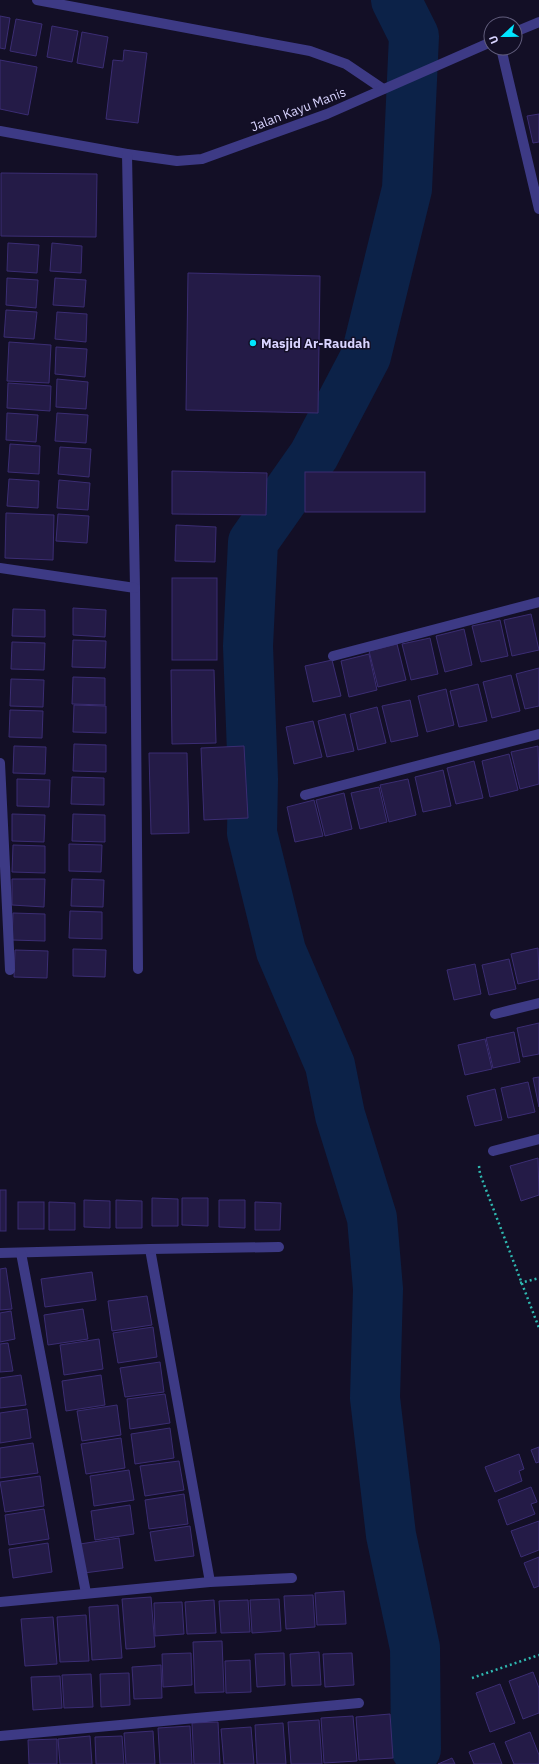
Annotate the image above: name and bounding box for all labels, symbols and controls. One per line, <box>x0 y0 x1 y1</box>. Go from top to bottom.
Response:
north arrow <box>483 16 523 56</box>
text: U <box>486 34 502 46</box>
street label: Jalan Kayu Manis <box>248 83 348 135</box>
place label: Masjid Ar-Raudah <box>261 335 370 352</box>
marker: Masjid Ar-Raudah <box>248 338 258 348</box>

